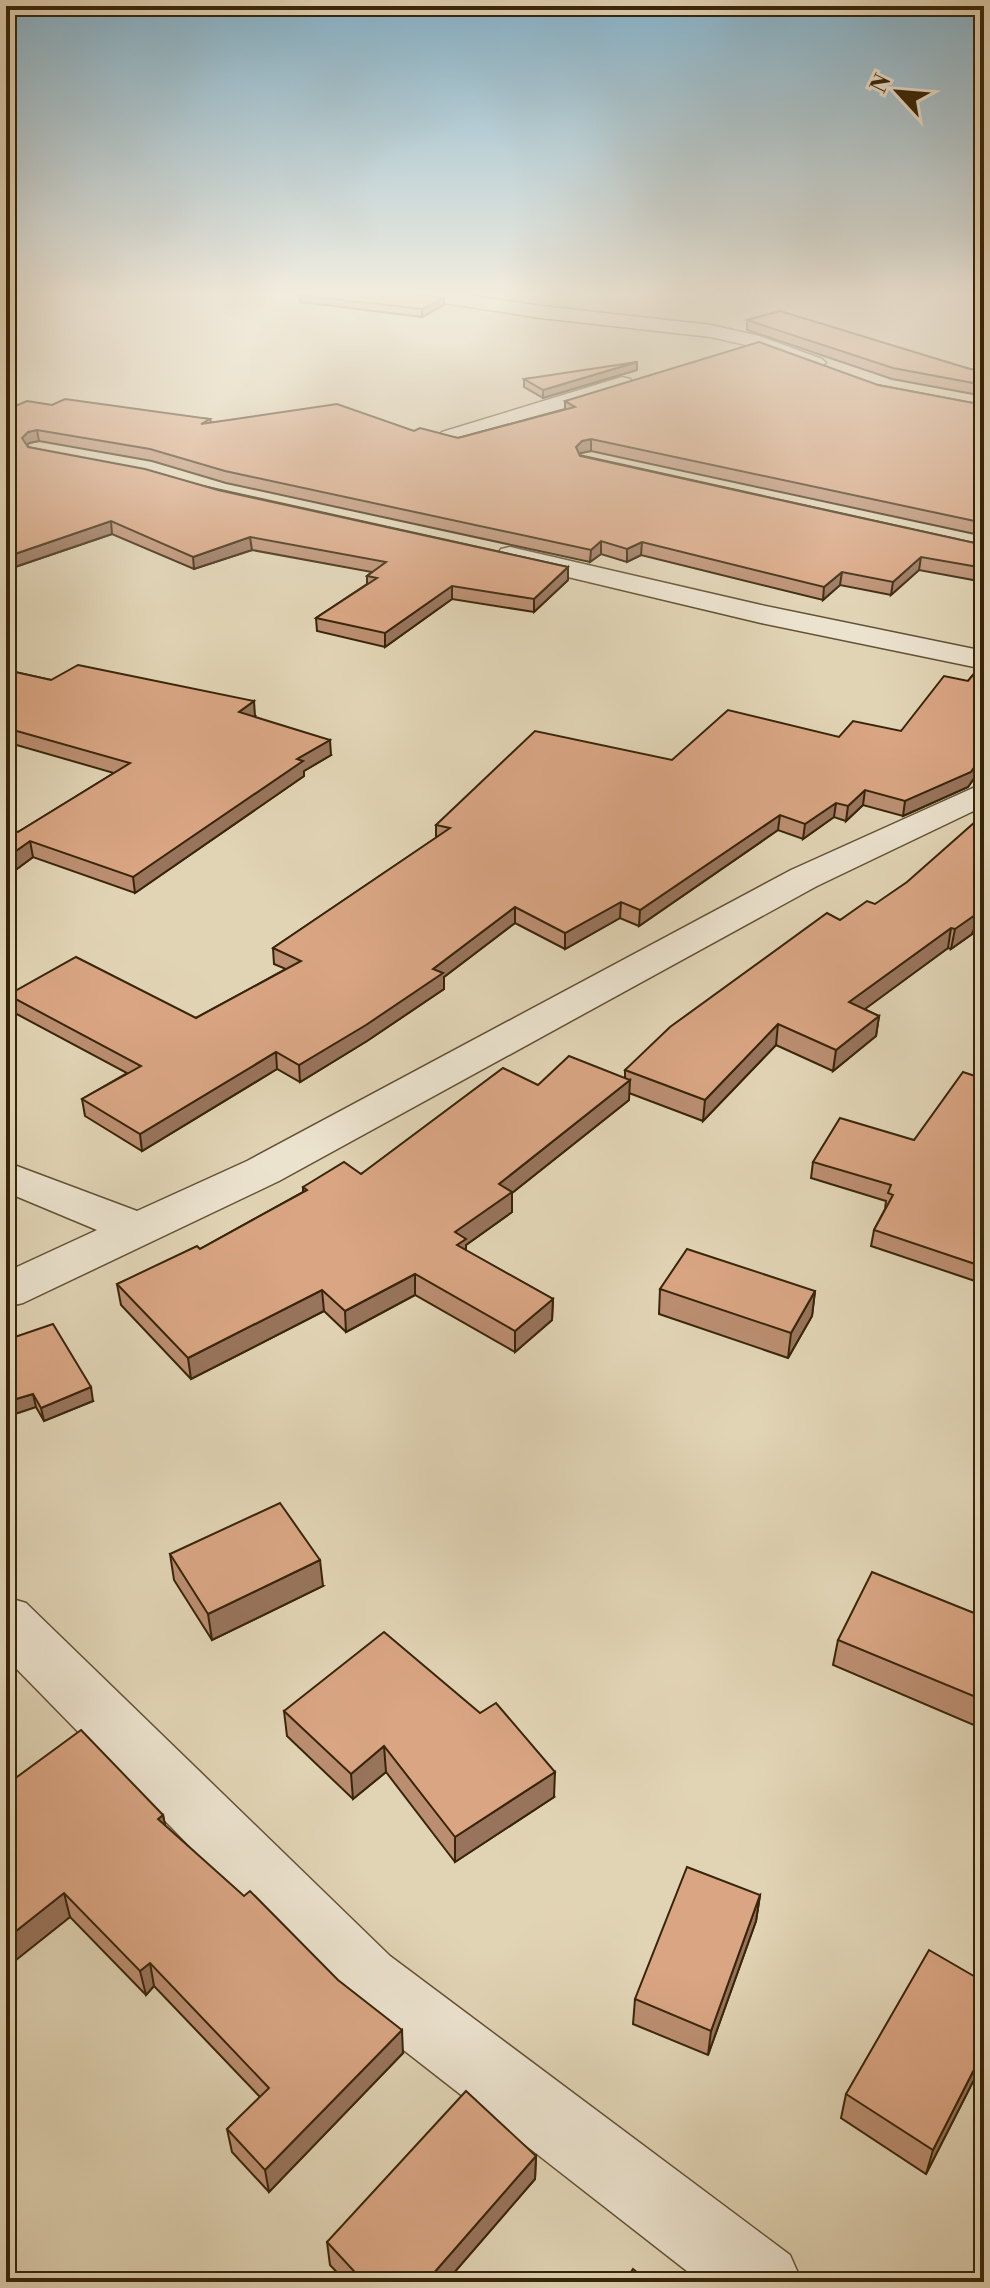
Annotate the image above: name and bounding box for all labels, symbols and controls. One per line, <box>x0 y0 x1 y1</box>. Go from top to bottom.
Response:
north arrow <box>858 52 938 132</box>
text: N <box>865 70 898 98</box>

